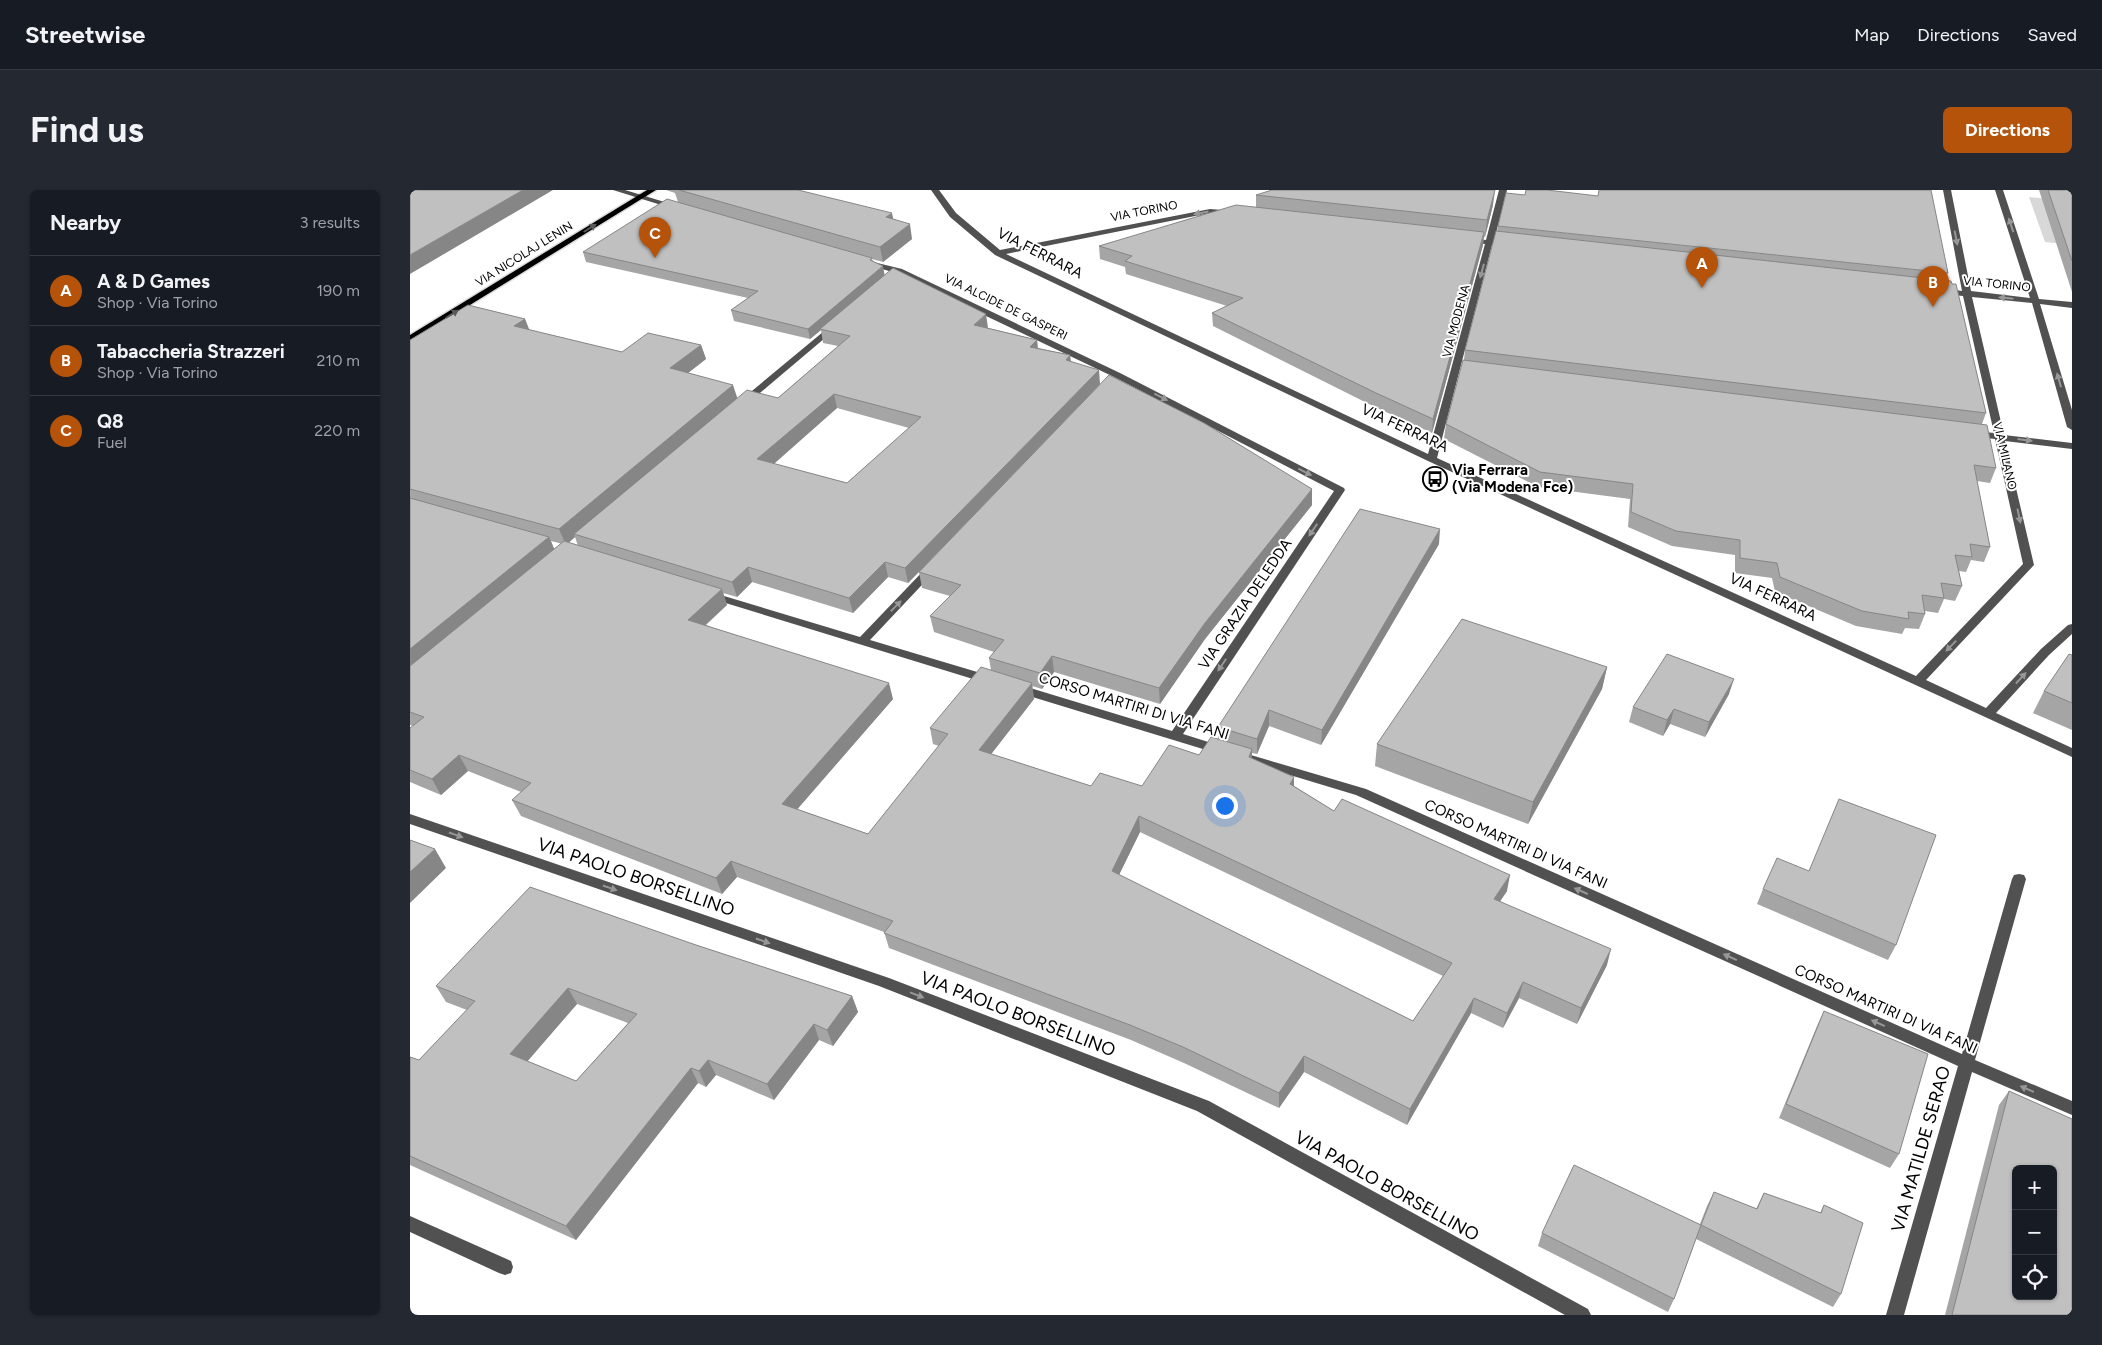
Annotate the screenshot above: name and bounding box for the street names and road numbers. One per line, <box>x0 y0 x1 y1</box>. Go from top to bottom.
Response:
street label: VIA TORINO <box>1109 198 1179 224</box>
street label: VIA NICOLAJ LENIN <box>473 218 575 290</box>
street label: VIA FERRARA <box>994 224 1086 282</box>
street label: VIA ALCIDE DE GASPERI <box>942 271 1070 343</box>
street label: VIA TORINO <box>1962 273 2032 295</box>
street label: VIA MODENA <box>1440 283 1472 359</box>
street label: VIA FERRARA <box>1359 400 1451 456</box>
street label: VIA MILANO <box>1990 421 2020 491</box>
street label: VIA GRAZIA DELEDDA <box>1195 535 1295 673</box>
street label: VIA FERRARA <box>1727 569 1819 625</box>
street label: CORSO MARTIRI DI VIA FANI <box>1036 668 1232 744</box>
street label: CORSO MARTIRI DI VIA FANI <box>1422 795 1610 893</box>
street label: VIA PAOLO BORSELLINO <box>535 833 737 921</box>
street label: CORSO MARTIRI DI VIA FANI <box>1792 960 1980 1058</box>
street label: VIA PAOLO BORSELLINO <box>917 967 1119 1061</box>
street label: VIA MATILDE SERAO <box>1887 1063 1955 1235</box>
street label: VIA PAOLO BORSELLINO <box>1291 1126 1483 1246</box>

